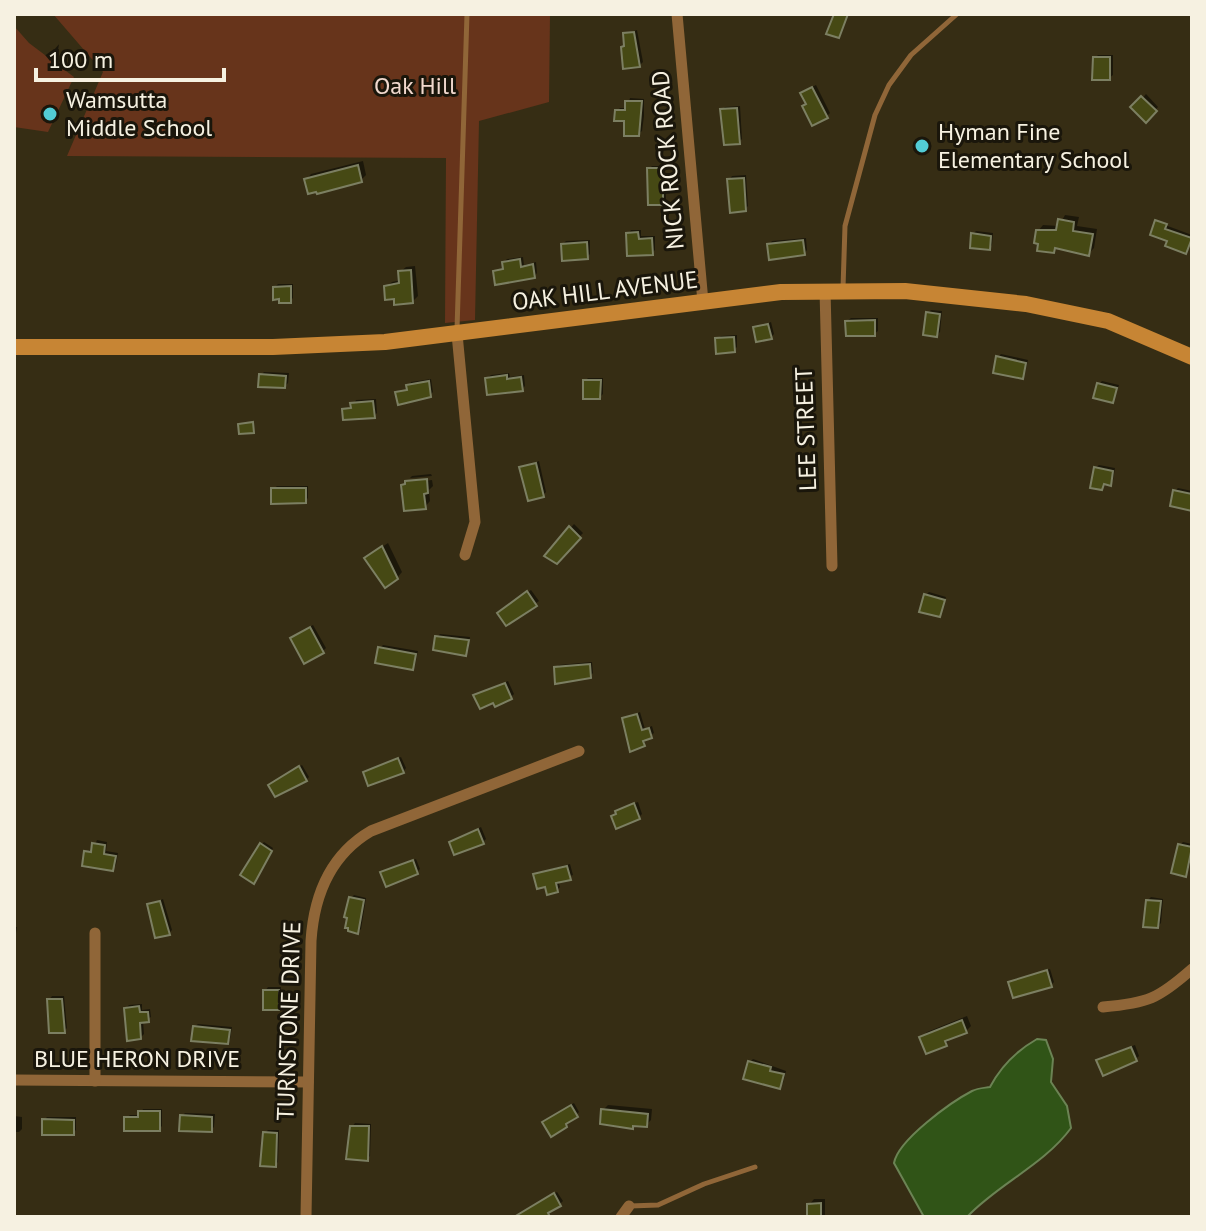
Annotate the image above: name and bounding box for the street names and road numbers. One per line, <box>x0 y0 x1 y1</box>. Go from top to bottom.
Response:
street label: NICK ROCK ROAD <box>644 69 691 251</box>
street label: OAK HILL AVENUE <box>510 264 700 317</box>
street label: LEE STREET <box>788 367 823 491</box>
street label: TURNSTONE DRIVE <box>270 921 307 1121</box>
street label: BLUE HERON DRIVE <box>34 1043 240 1074</box>

